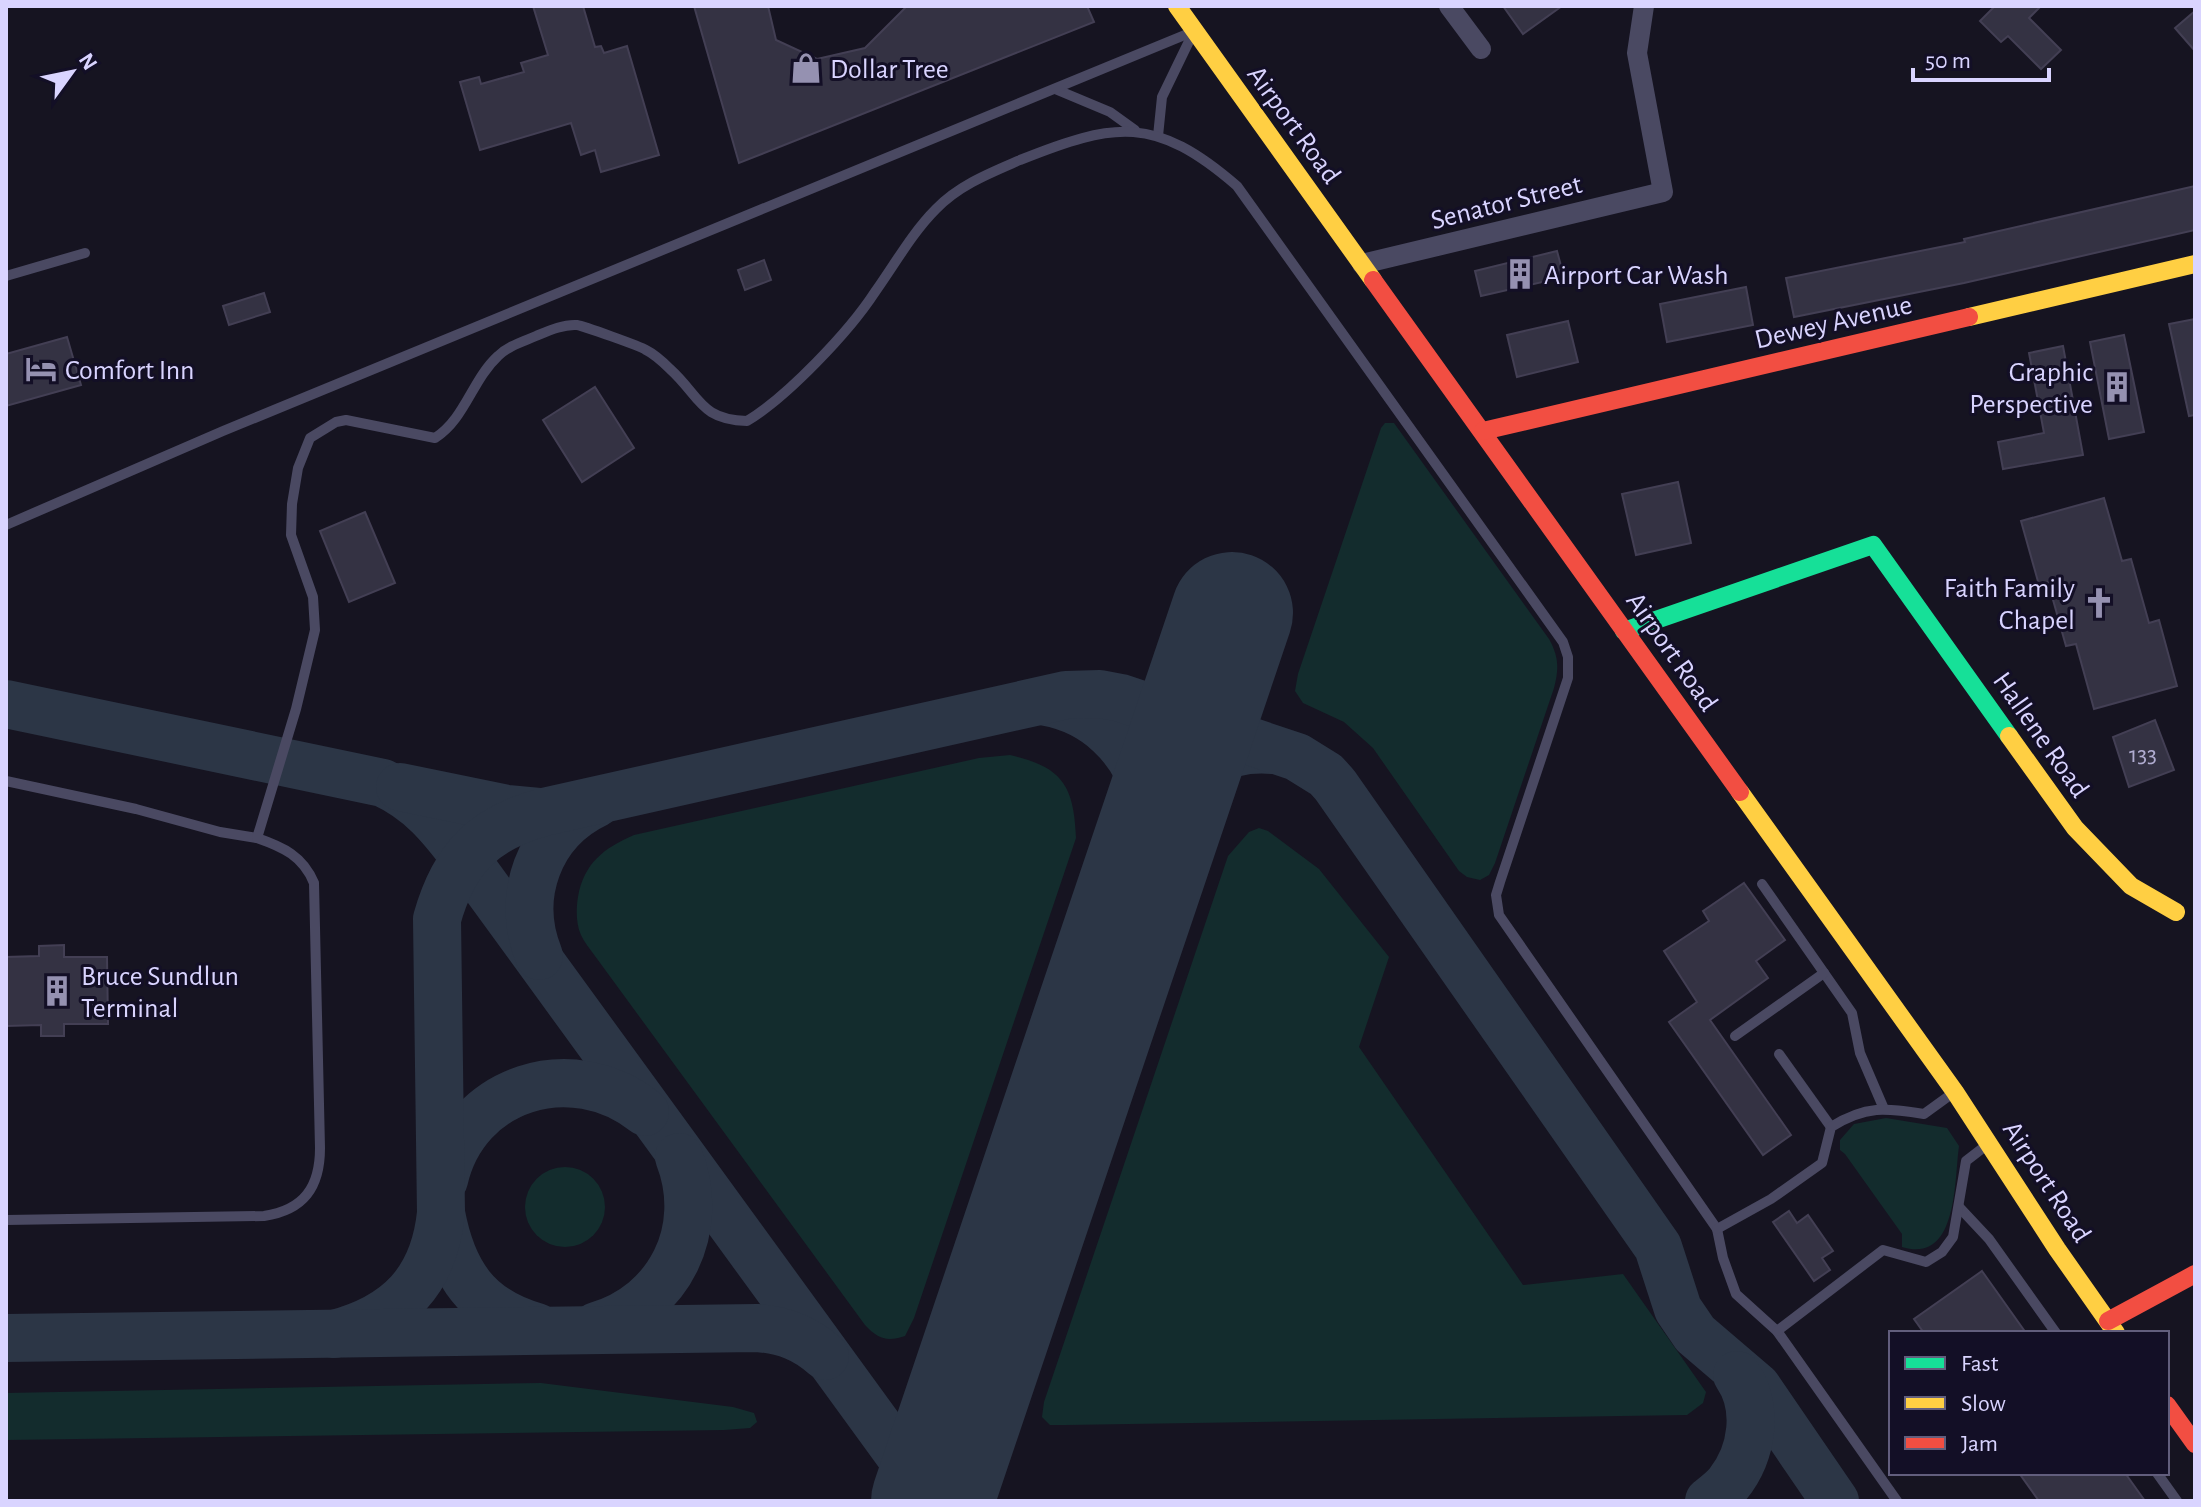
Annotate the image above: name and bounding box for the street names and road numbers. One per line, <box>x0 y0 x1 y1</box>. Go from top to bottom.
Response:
street label: Airport Road <box>1241 61 1345 189</box>
street label: Senator Street <box>1428 171 1585 235</box>
street label: Dewey Avenue <box>1752 291 1915 355</box>
street label: Airport Road <box>1620 588 1722 717</box>
street label: Hallene Road <box>1987 667 2094 803</box>
street label: Airport Road <box>1997 1117 2096 1248</box>

